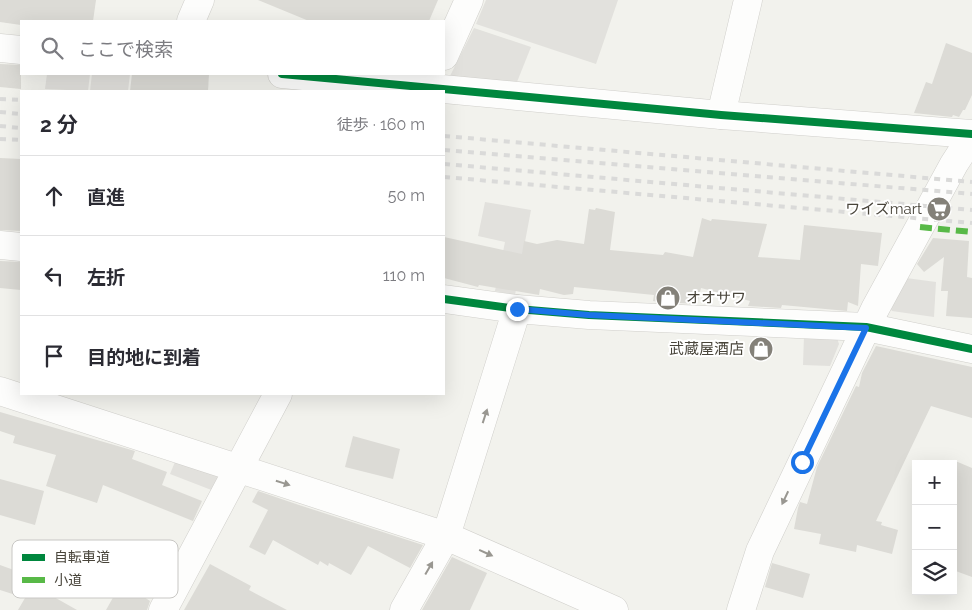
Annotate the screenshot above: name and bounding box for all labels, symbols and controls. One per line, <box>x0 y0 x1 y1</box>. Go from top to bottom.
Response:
search box <box>20 20 445 75</box>
icon: search <box>38 34 66 62</box>
text: ここで検索 <box>78 38 173 60</box>
text: 2 分 <box>40 112 78 137</box>
text: 徒歩 · 160 m <box>337 115 425 134</box>
icon: ahead <box>40 182 68 210</box>
text: 直進 <box>87 186 125 208</box>
text: 50 m <box>388 186 425 205</box>
supermarket icon: ワイズmart <box>926 196 952 222</box>
place label: ワイズmart <box>845 200 922 218</box>
icon: left <box>40 262 68 290</box>
text: 左折 <box>87 266 125 288</box>
text: 110 m <box>383 266 425 285</box>
shop icon: オオサワ <box>655 285 681 311</box>
place label: オオサワ <box>686 289 746 307</box>
route end <box>506 298 529 321</box>
shop icon: 武蔵屋酒店 <box>748 336 774 362</box>
place label: 武蔵屋酒店 <box>669 340 744 358</box>
icon: arrive <box>40 342 68 370</box>
text: 目的地に到着 <box>87 346 201 368</box>
one-way arrow <box>481 408 489 423</box>
route start <box>791 451 814 474</box>
map controls <box>912 460 957 595</box>
button: + <box>912 460 957 505</box>
one-way arrow <box>276 479 291 487</box>
one-way arrow <box>781 491 789 505</box>
button: − <box>912 505 957 550</box>
legend <box>12 540 178 598</box>
text: 自転車道 <box>54 549 110 565</box>
one-way arrow <box>479 550 493 558</box>
button: layers <box>912 550 957 595</box>
one-way arrow <box>424 561 433 574</box>
text: 小道 <box>54 572 82 588</box>

